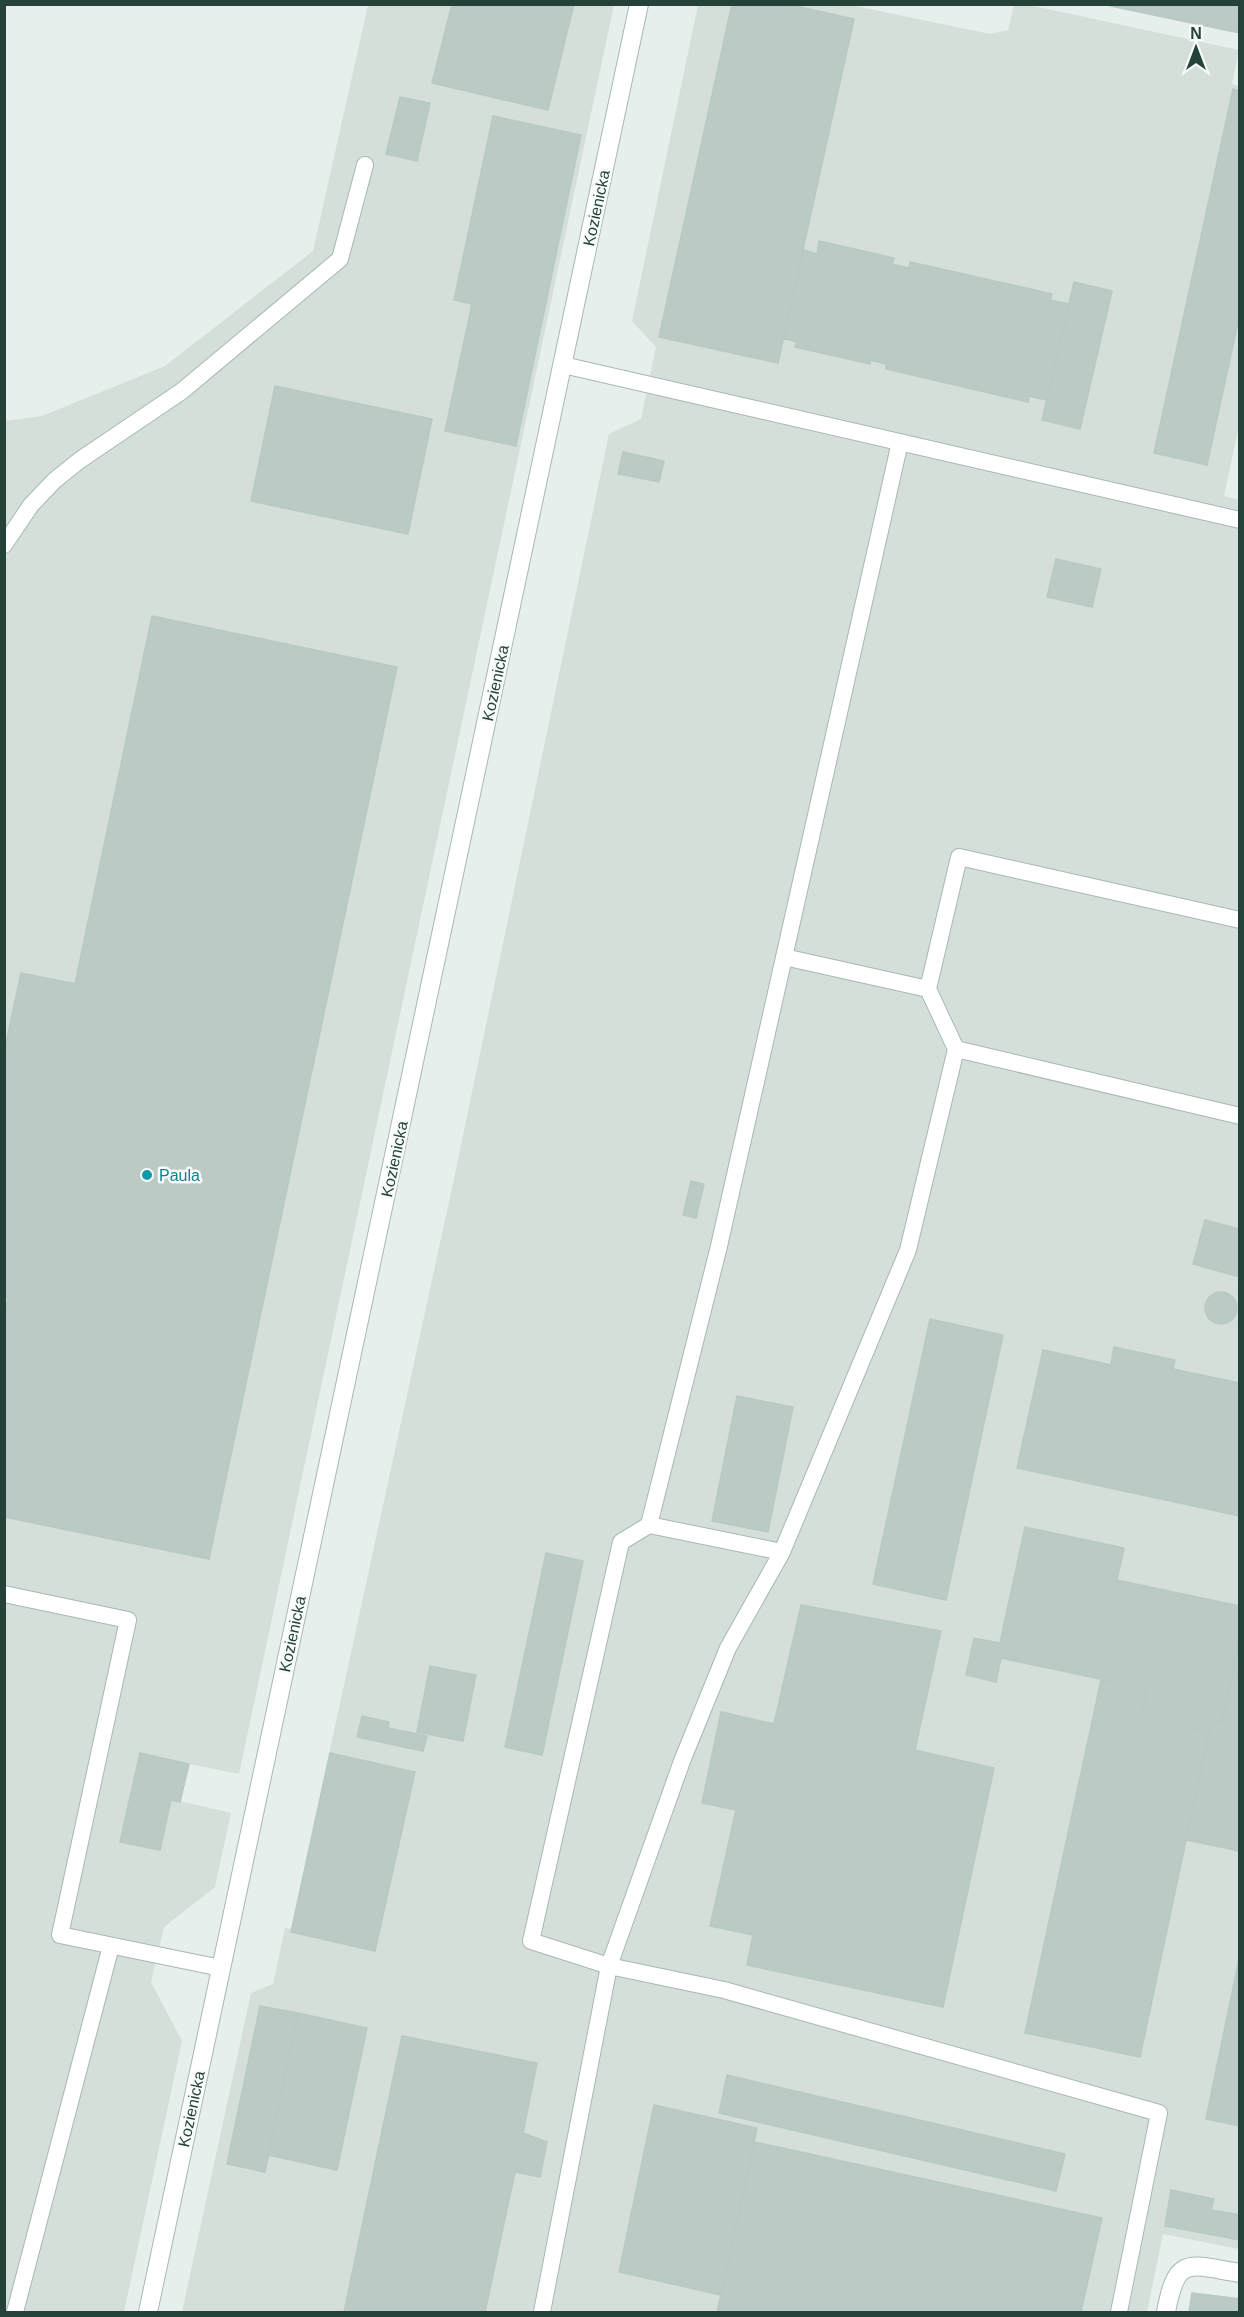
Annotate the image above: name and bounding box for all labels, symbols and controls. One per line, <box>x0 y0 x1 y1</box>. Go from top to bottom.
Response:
north arrow <box>1166 18 1226 78</box>
text: N <box>1190 25 1202 42</box>
street label: Kozienicka <box>580 168 613 248</box>
street label: Kozienicka <box>479 643 512 723</box>
street label: Kozienicka <box>378 1119 411 1199</box>
place label: Paula <box>159 1167 200 1184</box>
marker: Paula <box>140 1168 154 1182</box>
street label: Kozienicka <box>276 1594 309 1674</box>
street label: Kozienicka <box>175 2069 208 2149</box>

